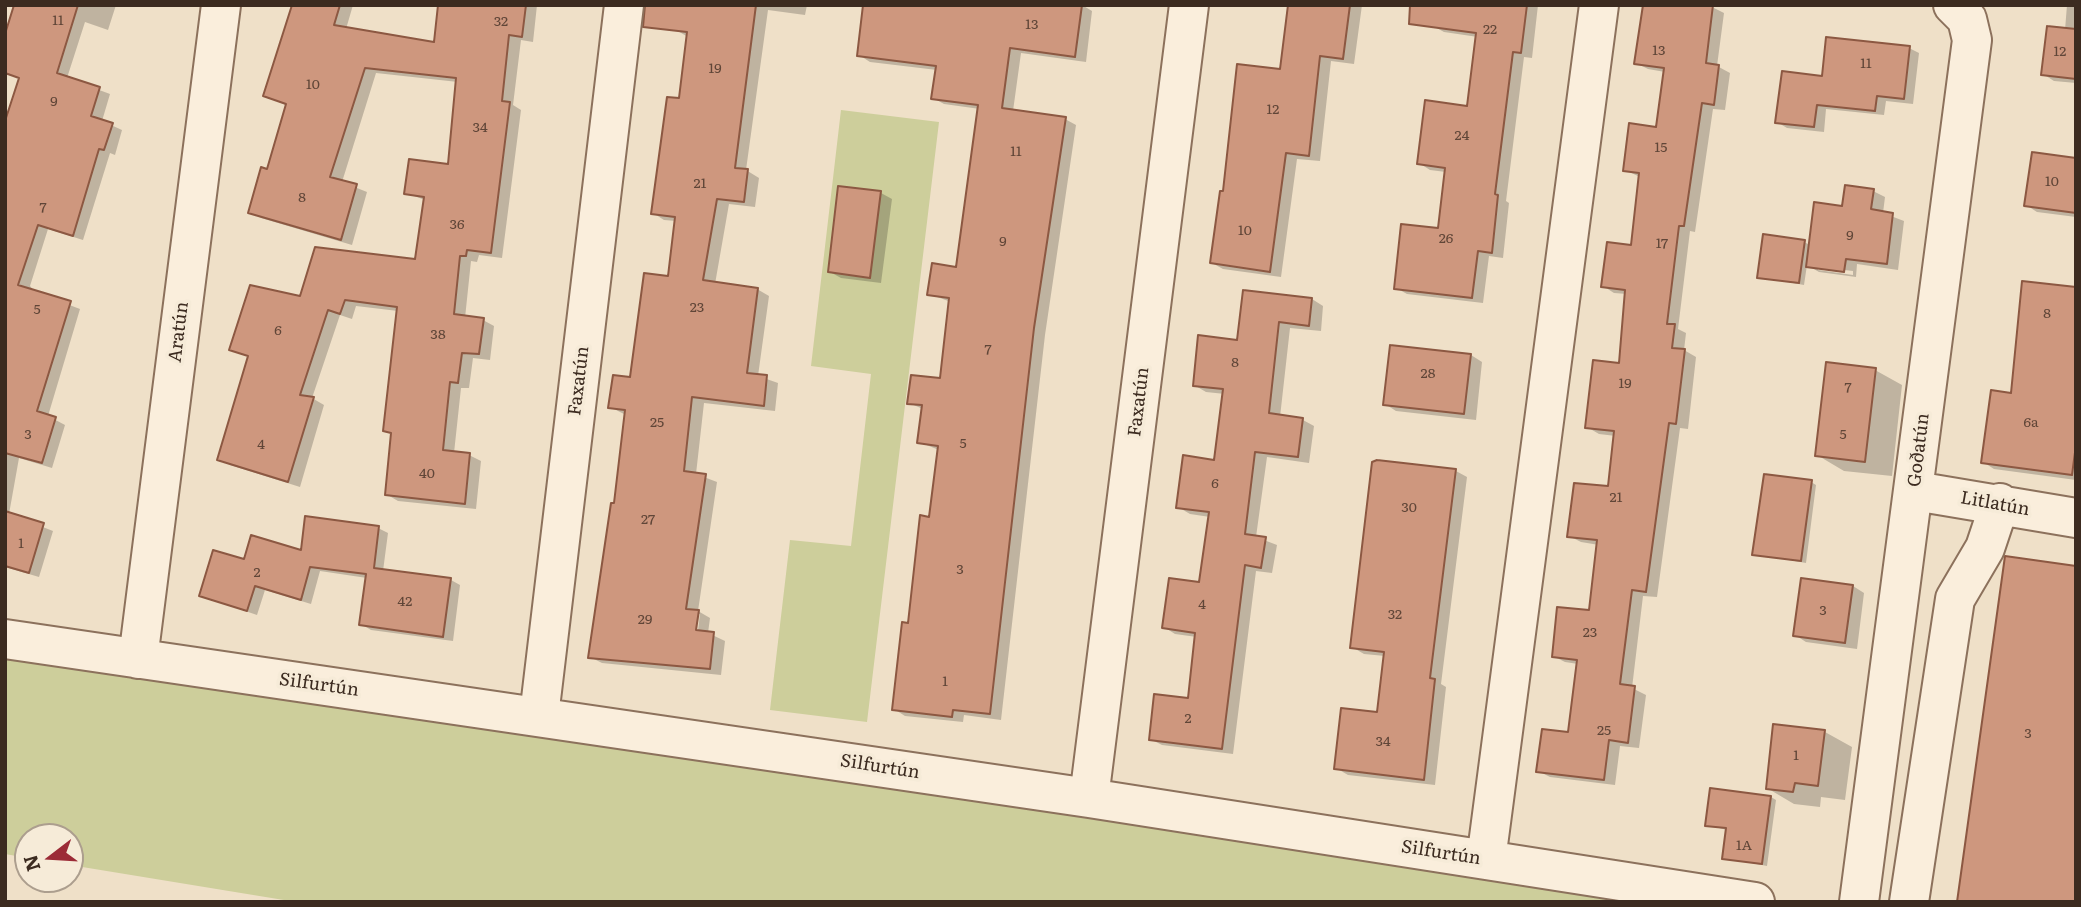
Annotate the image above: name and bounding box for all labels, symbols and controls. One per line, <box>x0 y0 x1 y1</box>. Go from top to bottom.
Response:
house number: 11 <box>52 13 64 29</box>
house number: 32 <box>494 14 508 30</box>
house number: 13 <box>1025 17 1039 33</box>
house number: 22 <box>1483 22 1497 38</box>
house number: 13 <box>1652 43 1666 59</box>
house number: 12 <box>2054 44 2066 60</box>
house number: 11 <box>1860 56 1872 72</box>
house number: 19 <box>708 61 722 77</box>
house number: 10 <box>306 77 320 93</box>
house number: 9 <box>50 94 58 110</box>
house number: 12 <box>1267 102 1279 118</box>
house number: 34 <box>472 120 488 136</box>
house number: 24 <box>1455 128 1469 144</box>
house number: 15 <box>1655 140 1667 156</box>
house number: 11 <box>1010 144 1022 160</box>
house number: 10 <box>2045 174 2059 190</box>
house number: 21 <box>694 176 706 192</box>
house number: 8 <box>298 190 306 206</box>
house number: 7 <box>39 200 47 216</box>
house number: 36 <box>449 217 465 233</box>
house number: 10 <box>1238 223 1252 239</box>
house number: 9 <box>1846 228 1854 244</box>
house number: 26 <box>1439 231 1453 247</box>
house number: 9 <box>999 234 1007 250</box>
house number: 17 <box>1656 236 1668 252</box>
street label: Aratún <box>165 300 193 364</box>
house number: 23 <box>690 300 704 316</box>
house number: 5 <box>33 302 41 318</box>
house number: 8 <box>2043 306 2051 322</box>
house number: 6 <box>274 323 282 339</box>
house number: 38 <box>430 327 446 343</box>
house number: 7 <box>984 342 992 358</box>
street label: Faxatún <box>564 345 594 417</box>
house number: 8 <box>1231 355 1239 371</box>
street label: Faxatún <box>1124 366 1154 438</box>
house number: 28 <box>1421 366 1435 382</box>
house number: 19 <box>1618 376 1632 392</box>
house number: 7 <box>1844 380 1852 396</box>
street label: Goðatún <box>1904 412 1934 488</box>
house number: 25 <box>650 415 664 431</box>
house number: 6a <box>2023 415 2039 431</box>
house number: 3 <box>24 427 32 443</box>
house number: 5 <box>1839 427 1847 443</box>
house number: 5 <box>959 436 967 452</box>
house number: 4 <box>257 437 265 453</box>
house number: 40 <box>419 466 435 482</box>
house number: 6 <box>1211 476 1219 492</box>
street label: Litlatún <box>1959 487 2031 521</box>
house number: 21 <box>1610 490 1622 506</box>
house number: 30 <box>1401 500 1417 516</box>
house number: 27 <box>641 512 655 528</box>
house number: 1 <box>18 536 24 552</box>
house number: 3 <box>956 562 964 578</box>
house number: 2 <box>253 565 261 581</box>
house number: 42 <box>398 594 412 610</box>
house number: 4 <box>1198 597 1206 613</box>
house number: 3 <box>1819 603 1827 619</box>
house number: 32 <box>1388 607 1402 623</box>
house number: 29 <box>638 612 652 628</box>
house number: 23 <box>1583 625 1597 641</box>
street label: Silfurtún <box>278 669 360 701</box>
house number: 1 <box>942 674 948 690</box>
house number: 2 <box>1184 711 1192 727</box>
house number: 25 <box>1597 723 1611 739</box>
house number: 3 <box>2024 726 2032 742</box>
house number: 34 <box>1375 734 1391 750</box>
house number: 1 <box>1793 748 1799 764</box>
street label: Silfurtún <box>839 750 921 784</box>
north arrow <box>14 823 84 893</box>
street label: Silfurtún <box>1400 836 1482 870</box>
house number: 1A <box>1736 838 1752 854</box>
text: N <box>15 852 47 875</box>

